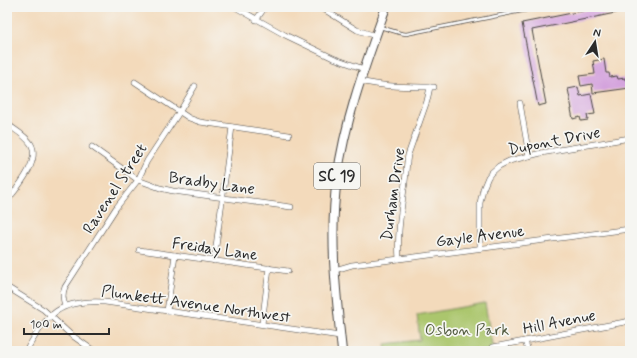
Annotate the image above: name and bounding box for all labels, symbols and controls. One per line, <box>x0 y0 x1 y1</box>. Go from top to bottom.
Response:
north arrow <box>575 22 615 62</box>
text: N <box>592 26 602 41</box>
street label: Dupont Drive <box>506 122 602 161</box>
street label: Ravenel Street <box>78 139 152 238</box>
street label: Durham Drive <box>377 146 410 242</box>
road number: SC 19 <box>314 163 360 189</box>
street label: Bradby Lane <box>167 167 256 200</box>
street label: Gayle Avenue <box>435 221 526 252</box>
street label: Freiday Lane <box>171 233 259 266</box>
street label: Plunkett Avenue Northwest <box>100 281 292 328</box>
street label: Hill Avenue <box>521 305 597 340</box>
scale bar <box>24 310 109 336</box>
text: 100 m <box>30 317 62 333</box>
park label: Osbon Park <box>425 320 509 341</box>

